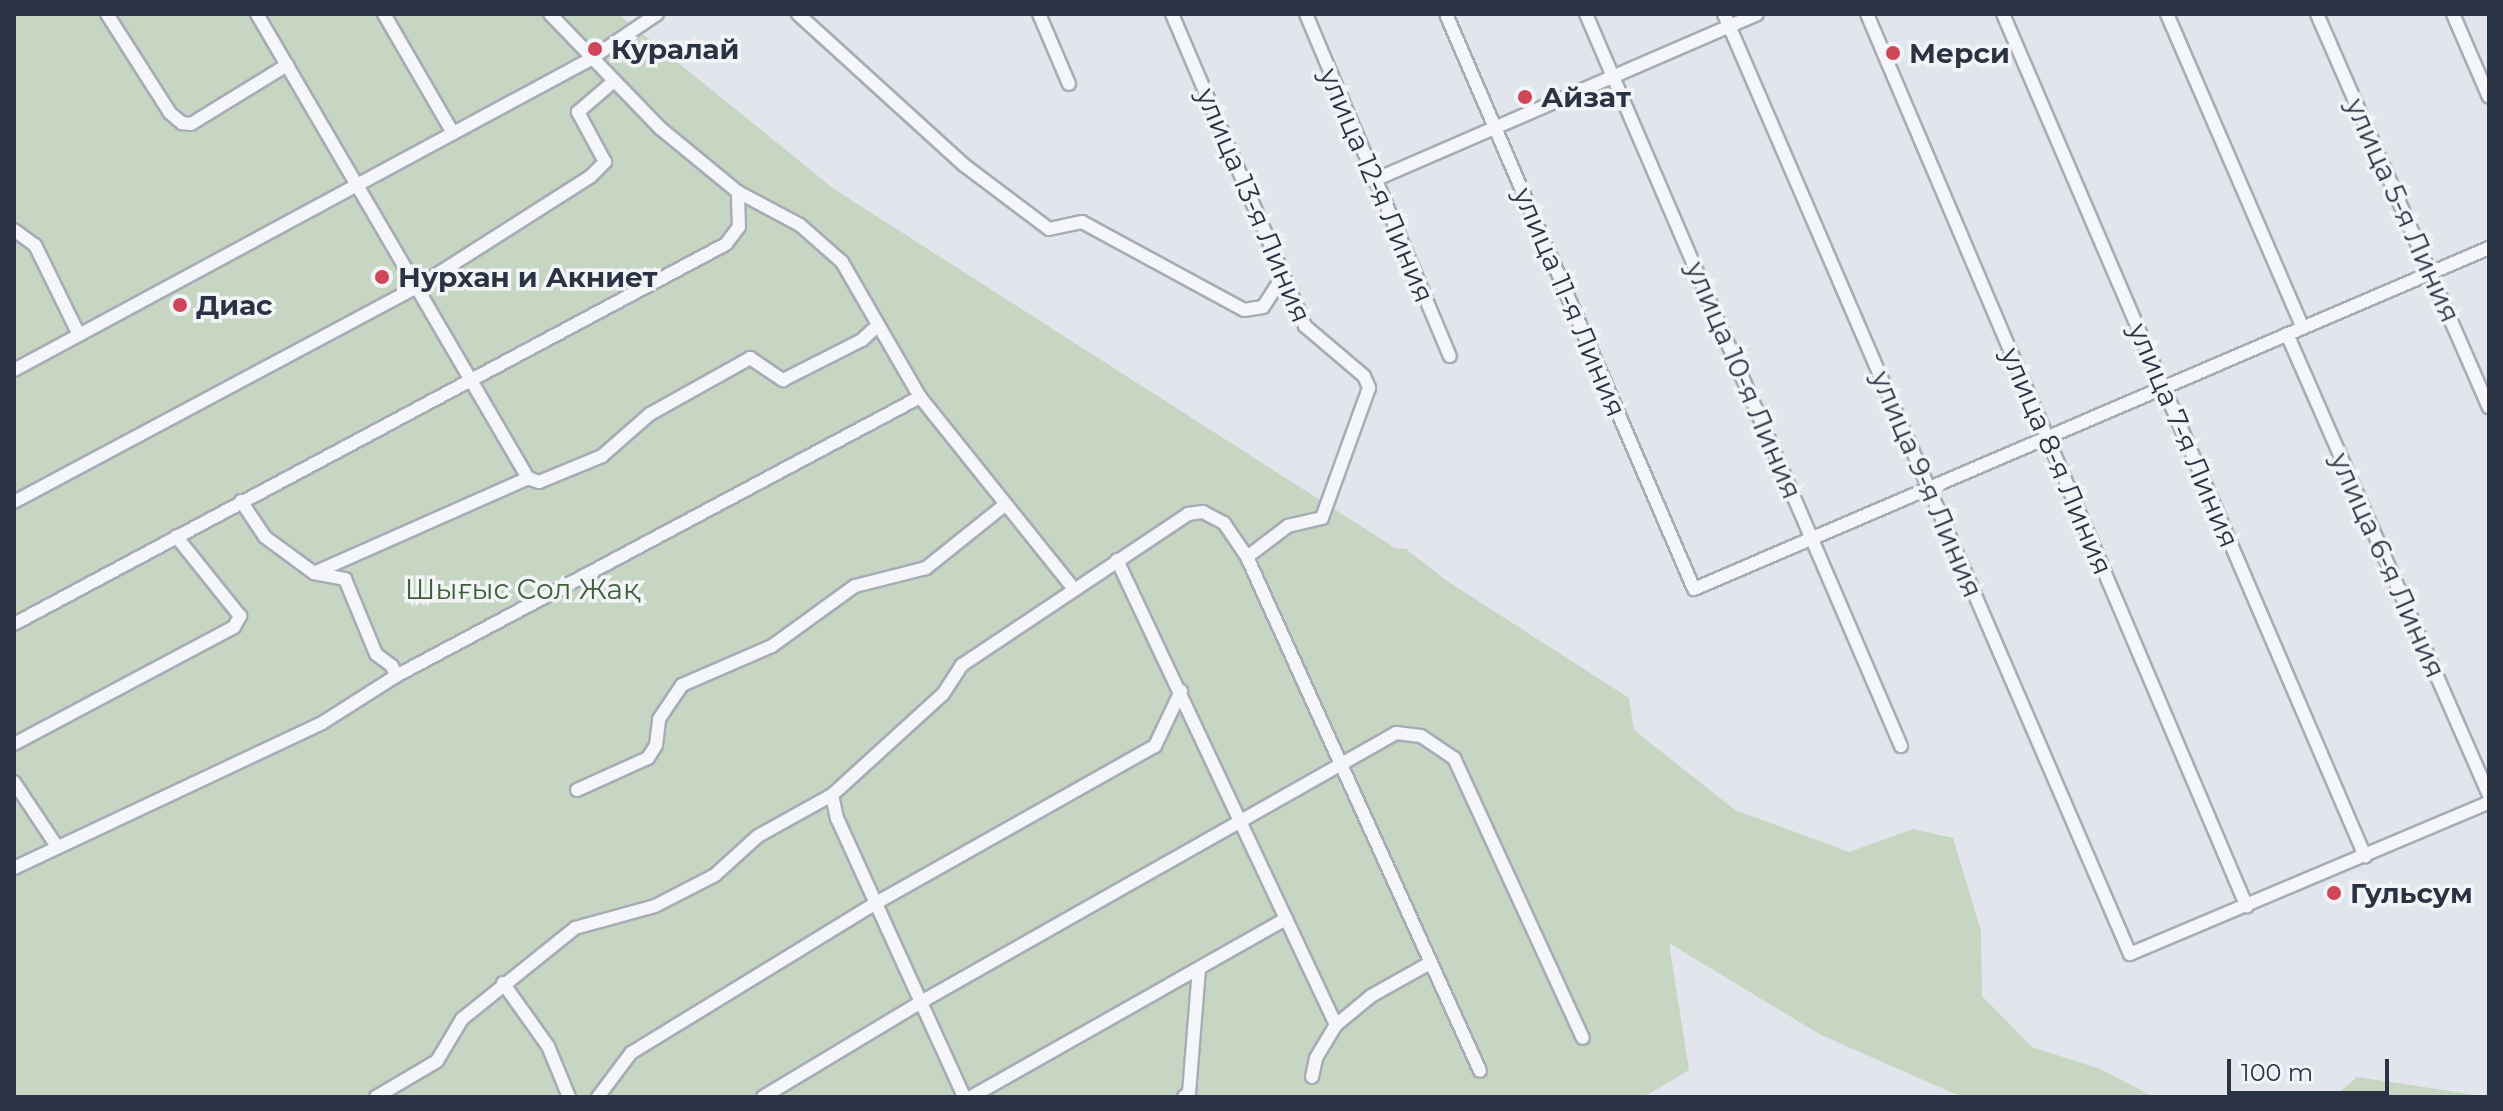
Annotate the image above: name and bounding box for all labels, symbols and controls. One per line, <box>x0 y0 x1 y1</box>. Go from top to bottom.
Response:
place label: Куралай <box>611 32 739 66</box>
place label: Мерси <box>1909 36 2010 70</box>
marker: Куралай <box>586 40 604 58</box>
marker: Мерси <box>1884 44 1902 62</box>
street label: улица 12-я Линия <box>1312 63 1442 307</box>
place label: Айзат <box>1541 80 1631 114</box>
street label: улица 13-я Линия <box>1189 83 1319 327</box>
marker: Айзат <box>1516 88 1534 106</box>
street label: улица 5-я Линия <box>2339 93 2467 327</box>
street label: улица 11-я Линия <box>1507 182 1633 422</box>
street label: улица 10-я Линия <box>1679 256 1809 504</box>
place label: Нурхан и Акниет <box>398 260 658 294</box>
marker: Нурхан и Акниет <box>373 268 391 286</box>
place label: Диас <box>196 288 273 322</box>
marker: Диас <box>171 296 189 314</box>
street label: улица 7-я Линия <box>2122 318 2246 552</box>
street label: улица 8-я Линия <box>1994 342 2120 580</box>
street label: улица 9-я Линия <box>1864 366 1990 602</box>
street label: улица 6-я Линия <box>2323 447 2453 683</box>
park label: Шығыс Сол Жақ <box>405 572 639 606</box>
place label: Гульсум <box>2350 876 2473 910</box>
marker: Гульсум <box>2325 884 2343 902</box>
scale bar <box>2231 1043 2393 1093</box>
text: 100 m <box>2241 1058 2313 1087</box>

